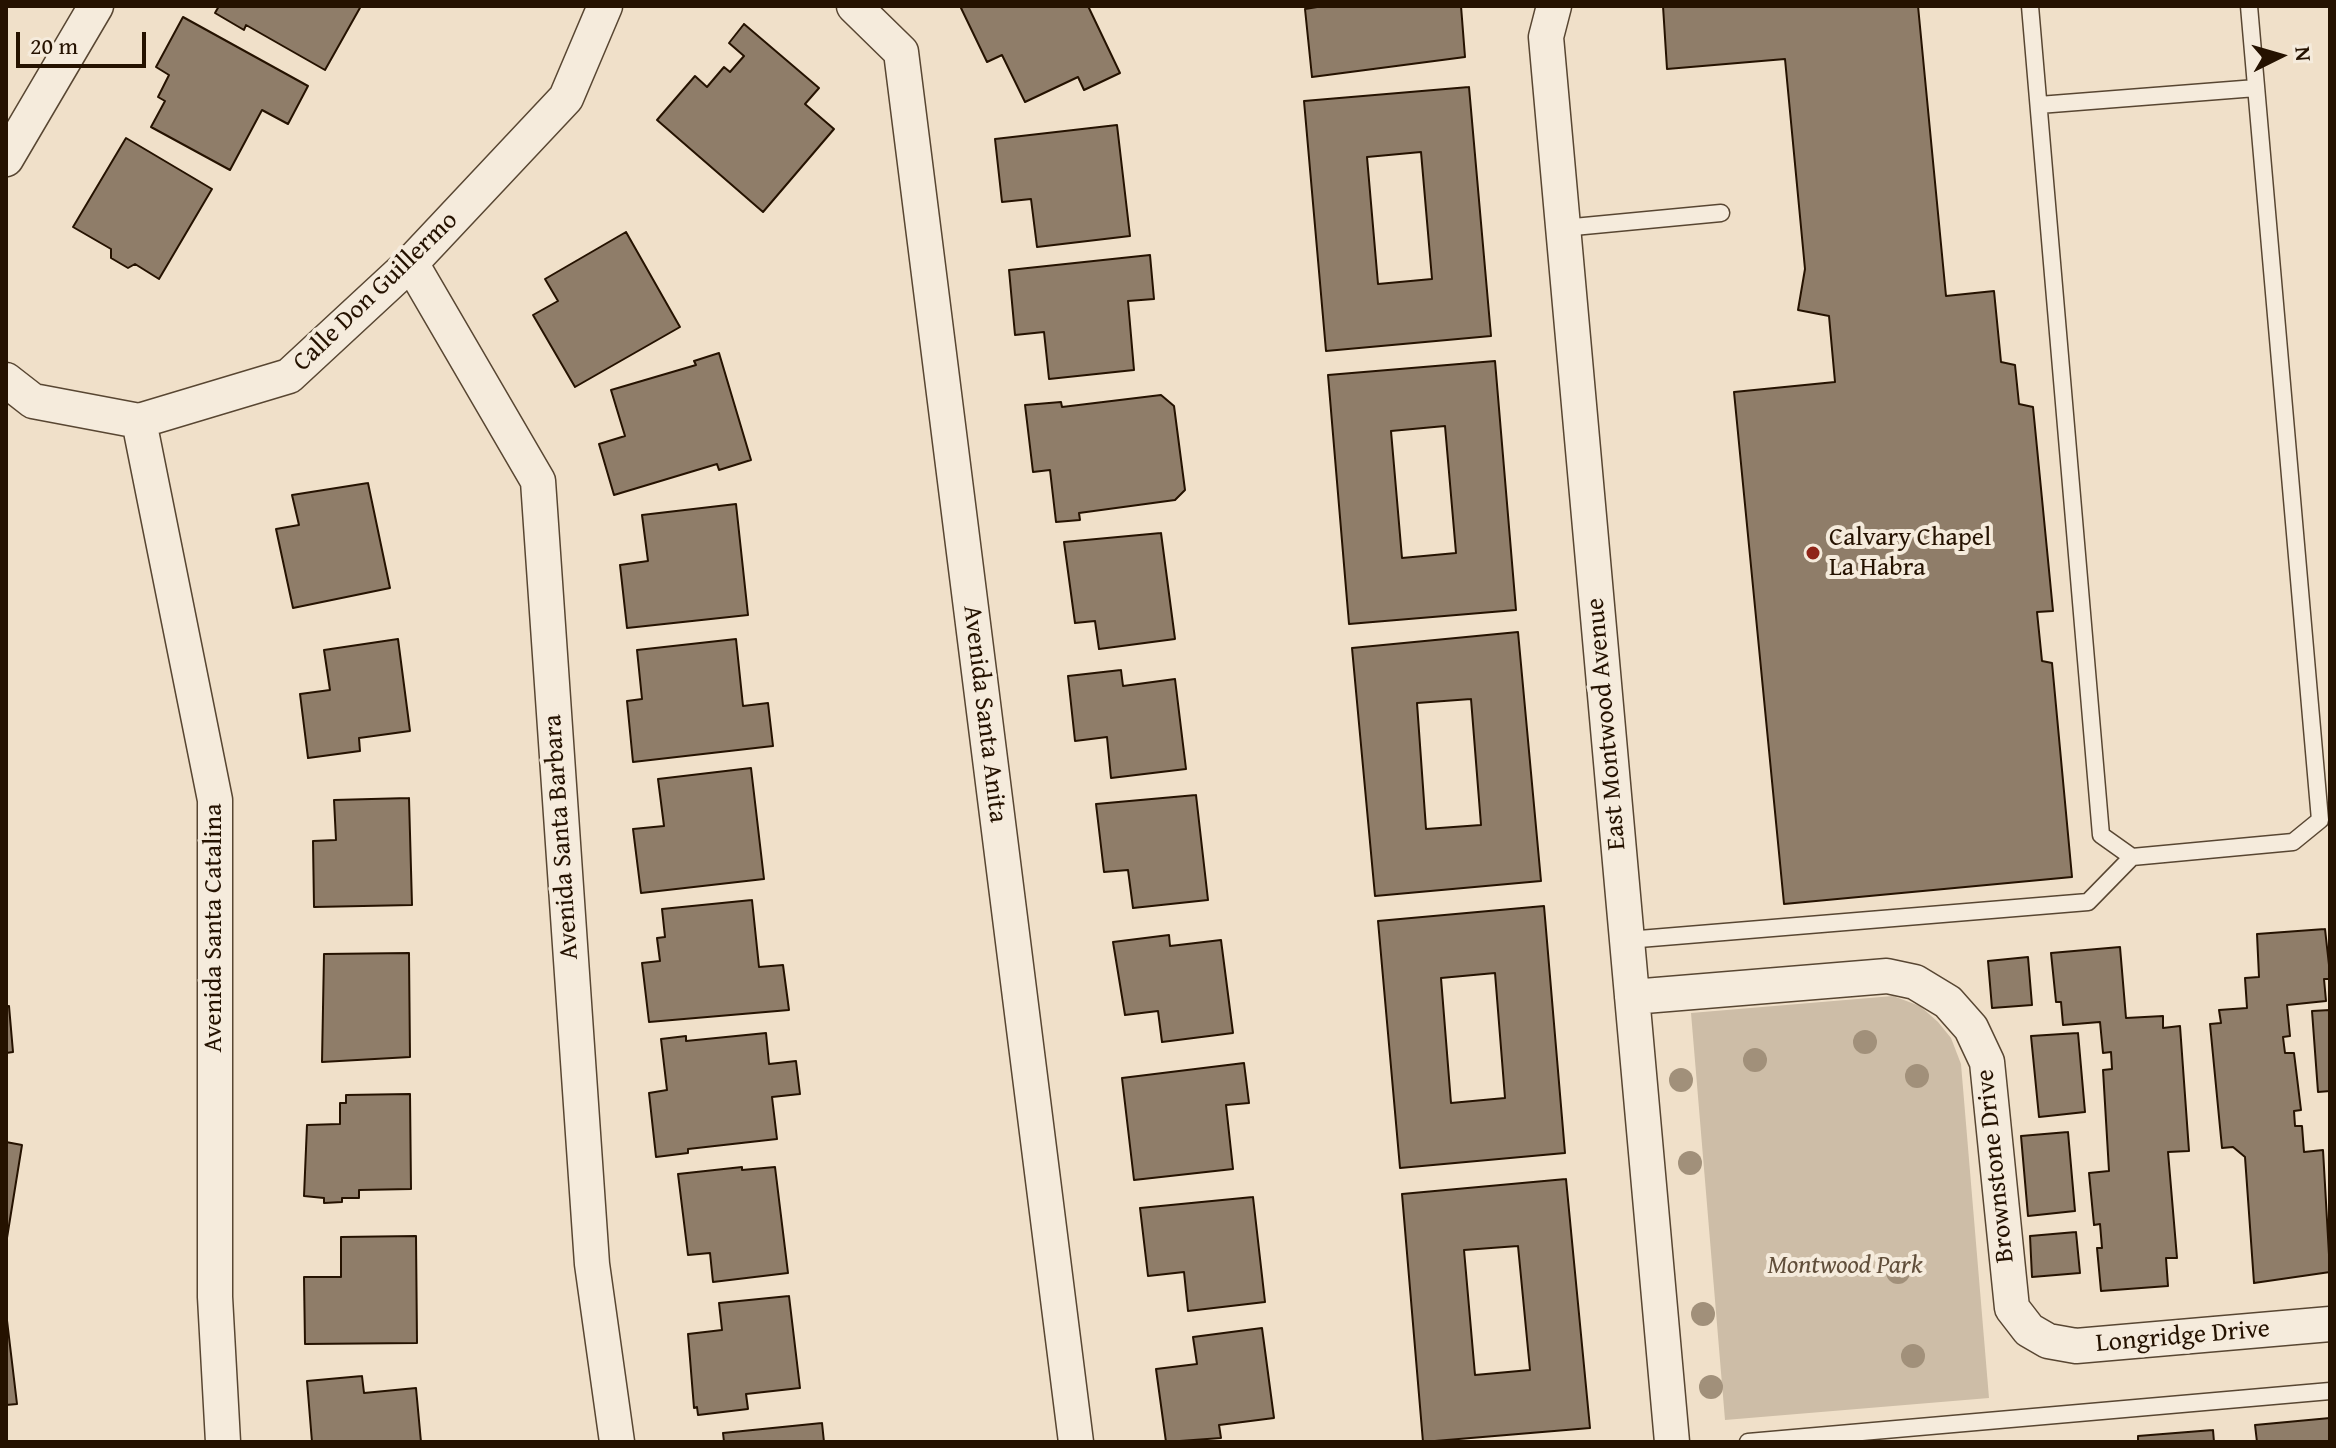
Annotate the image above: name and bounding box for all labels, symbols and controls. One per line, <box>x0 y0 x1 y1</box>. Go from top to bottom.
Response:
scale bar <box>20 16 150 66</box>
north arrow <box>2240 16 2320 96</box>
text: 20 m <box>30 28 78 63</box>
text: N <box>2287 45 2320 63</box>
street label: Calle Don Guillermo <box>287 205 465 379</box>
place label: Calvary Chapel La Habra <box>1829 522 1991 584</box>
marker: Calvary Chapel La Habra <box>1804 544 1822 562</box>
street label: East Montwood Avenue <box>1580 597 1634 851</box>
street label: Avenida Santa Anita <box>955 604 1013 824</box>
street label: Avenida Santa Barbara <box>538 713 586 961</box>
street label: Avenida Santa Catalina <box>198 804 230 1052</box>
street label: Brownstone Drive <box>1970 1068 2022 1264</box>
park label: Montwood Park <box>1767 1250 1923 1282</box>
street label: Longridge Drive <box>2095 1314 2271 1360</box>

